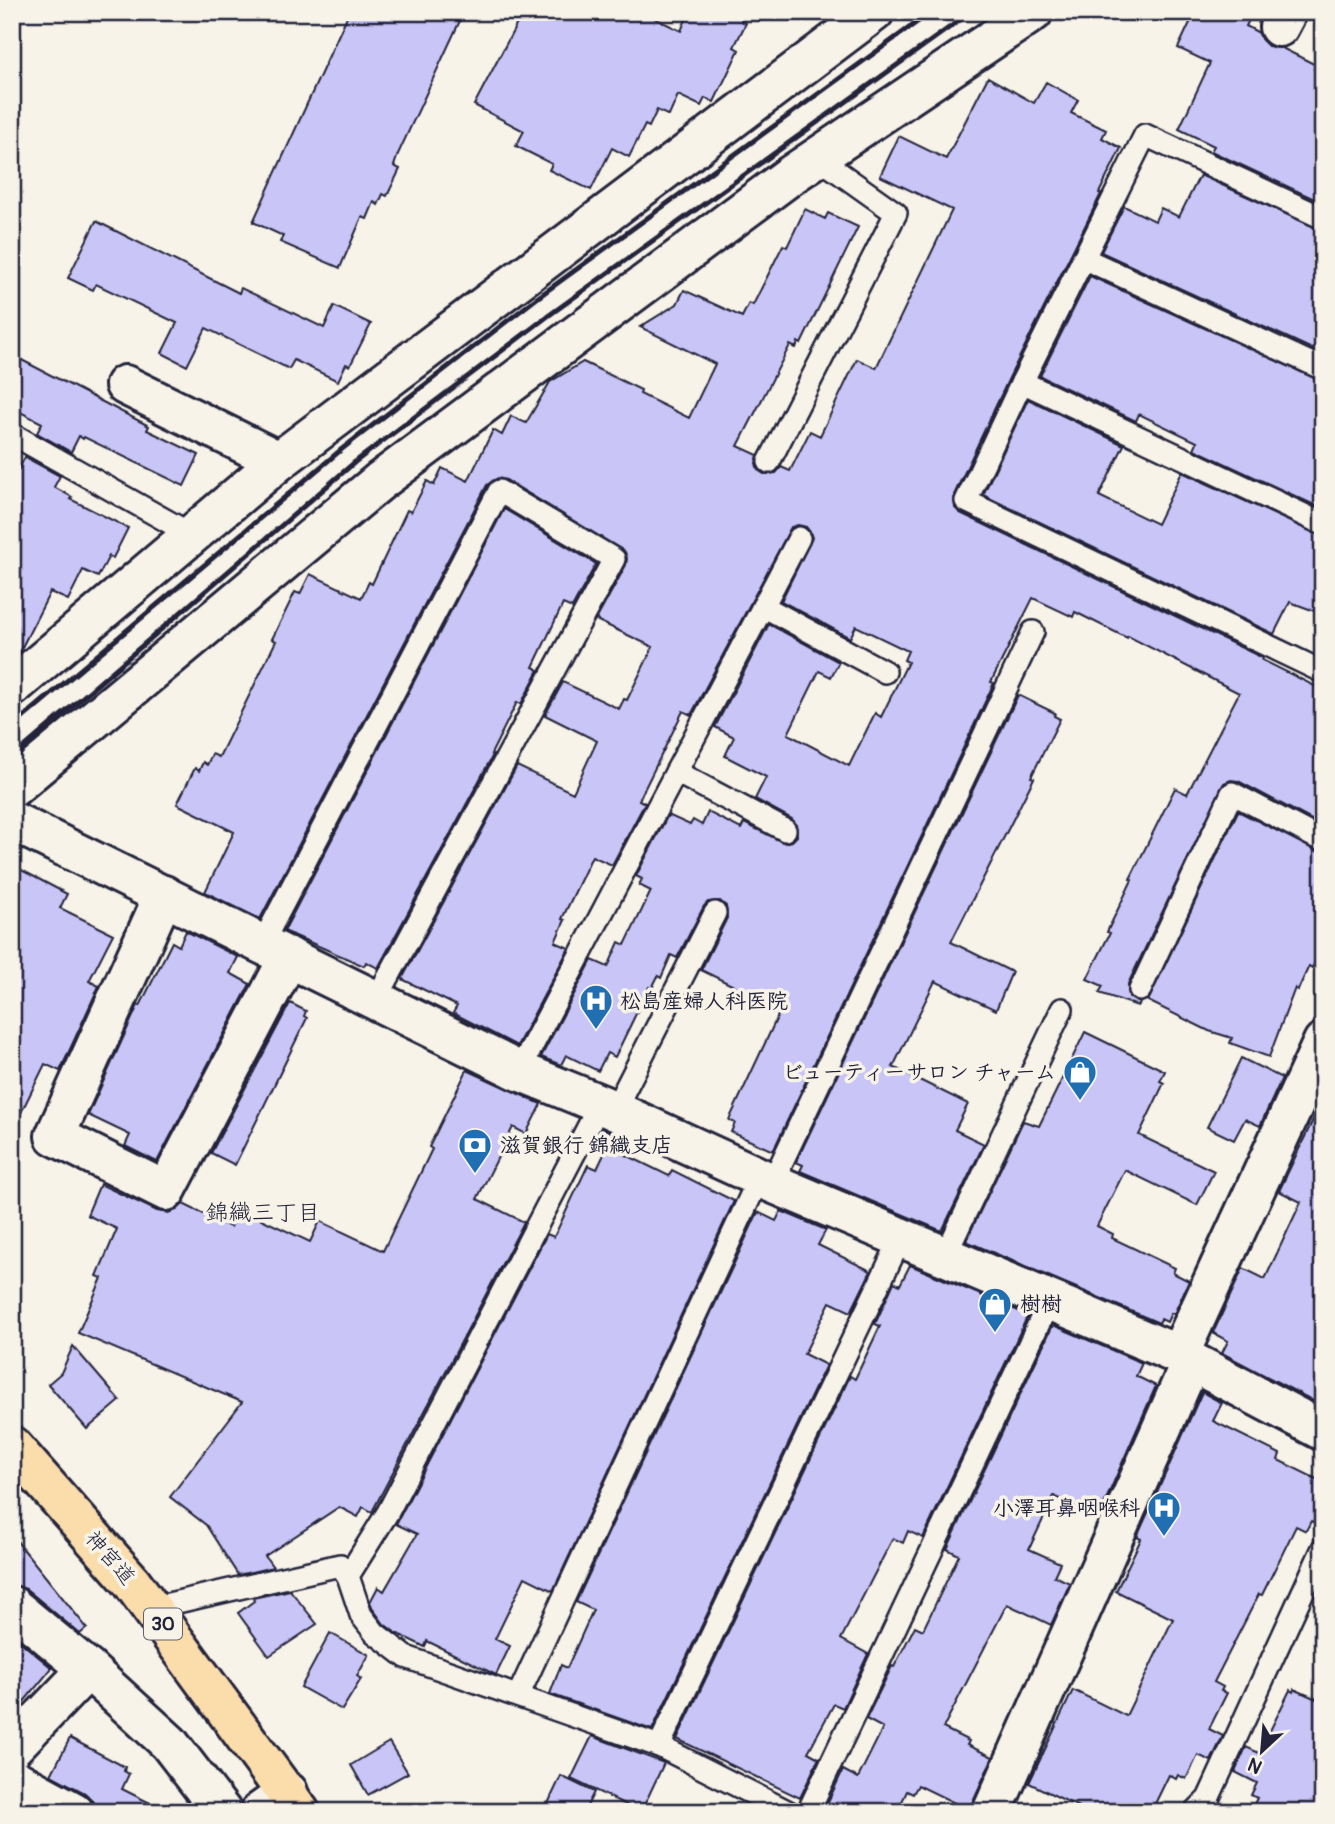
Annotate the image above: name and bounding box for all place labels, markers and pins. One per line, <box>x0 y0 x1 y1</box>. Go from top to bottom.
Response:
hospital icon: 松島産婦人科医院 <box>577 982 615 1031</box>
place label: 松島産婦人科医院 <box>620 988 788 1015</box>
shop icon: ビューティーサロン チャーム <box>1061 1053 1099 1102</box>
place label: ビューティーサロン チャーム <box>782 1059 1056 1086</box>
bank icon: 滋賀銀行 錦織支店 <box>456 1126 494 1175</box>
place label: 滋賀銀行 錦織支店 <box>500 1132 673 1159</box>
shop icon: 樹樹 <box>976 1285 1014 1334</box>
place label: 樹樹 <box>1020 1291 1062 1318</box>
hospital icon: 小澤耳鼻咽喉科 <box>1145 1489 1183 1538</box>
place label: 小澤耳鼻咽喉科 <box>993 1495 1140 1522</box>

